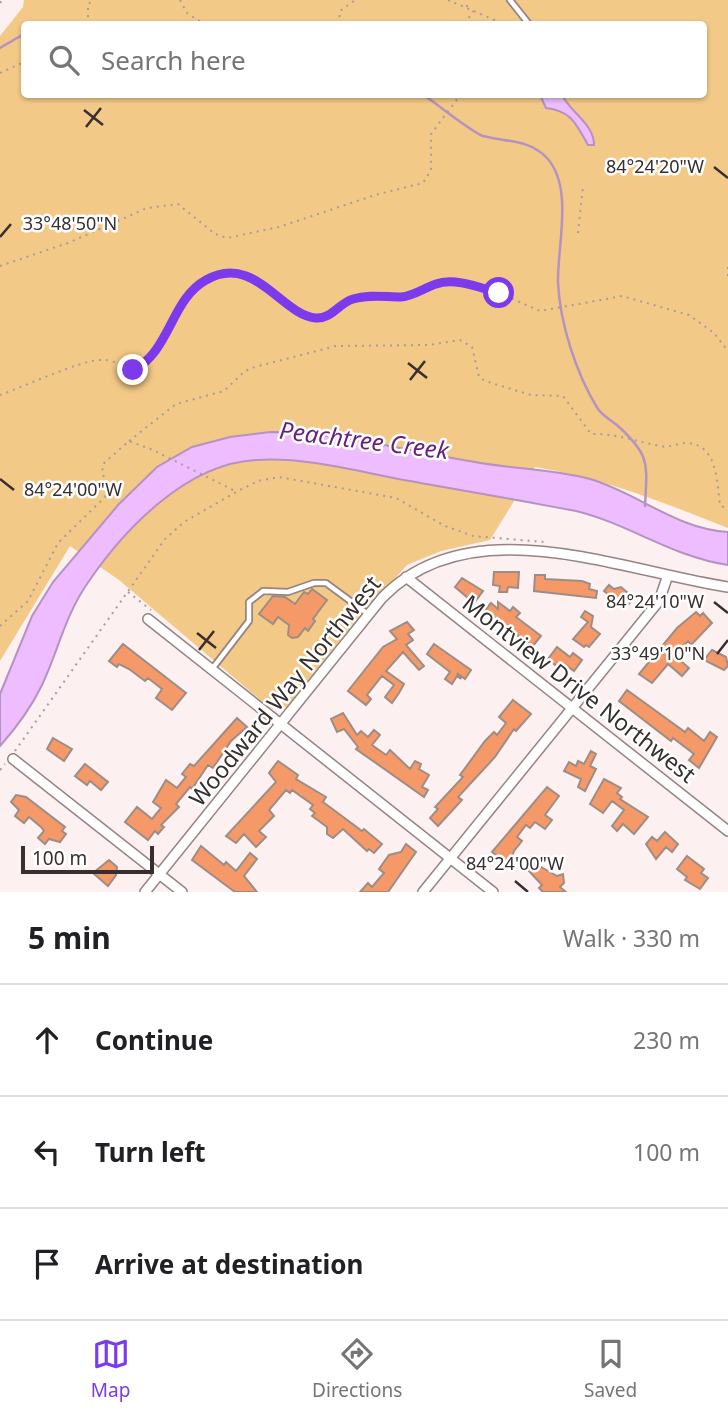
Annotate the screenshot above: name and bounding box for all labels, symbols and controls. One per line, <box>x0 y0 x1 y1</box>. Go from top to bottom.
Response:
search box <box>21 21 707 98</box>
icon: search <box>45 41 83 79</box>
text: Search here <box>101 42 246 78</box>
text: 84°24'20"W <box>606 154 704 178</box>
text: 33°48'50"N <box>23 211 117 235</box>
route start <box>483 277 514 308</box>
route end <box>117 354 148 385</box>
water label: Peachtree Creek <box>278 413 452 466</box>
text: 84°24'00"W <box>24 477 122 501</box>
street label: Woodward Way Northwest <box>181 568 387 812</box>
street label: Montview Drive Northwest <box>456 587 703 790</box>
text: 84°24'10"W <box>606 589 704 613</box>
text: 33°49'10"N <box>611 641 705 665</box>
scale bar <box>21 843 154 875</box>
text: 100 m <box>32 845 87 871</box>
text: 84°24'00"W <box>466 851 564 875</box>
text: 5 min <box>28 917 111 958</box>
text: Walk · 330 m <box>563 922 700 954</box>
icon: ahead <box>28 1021 66 1059</box>
text: Continue <box>95 1022 213 1058</box>
text: 230 m <box>633 1024 700 1056</box>
icon: left <box>28 1133 66 1171</box>
text: Turn left <box>95 1134 206 1170</box>
text: 100 m <box>633 1136 700 1168</box>
icon: arrive <box>28 1245 66 1283</box>
text: Arrive at destination <box>95 1246 364 1282</box>
tab: Map <box>91 1335 130 1403</box>
tab: Directions <box>312 1335 402 1403</box>
tab: Saved <box>584 1335 637 1403</box>

